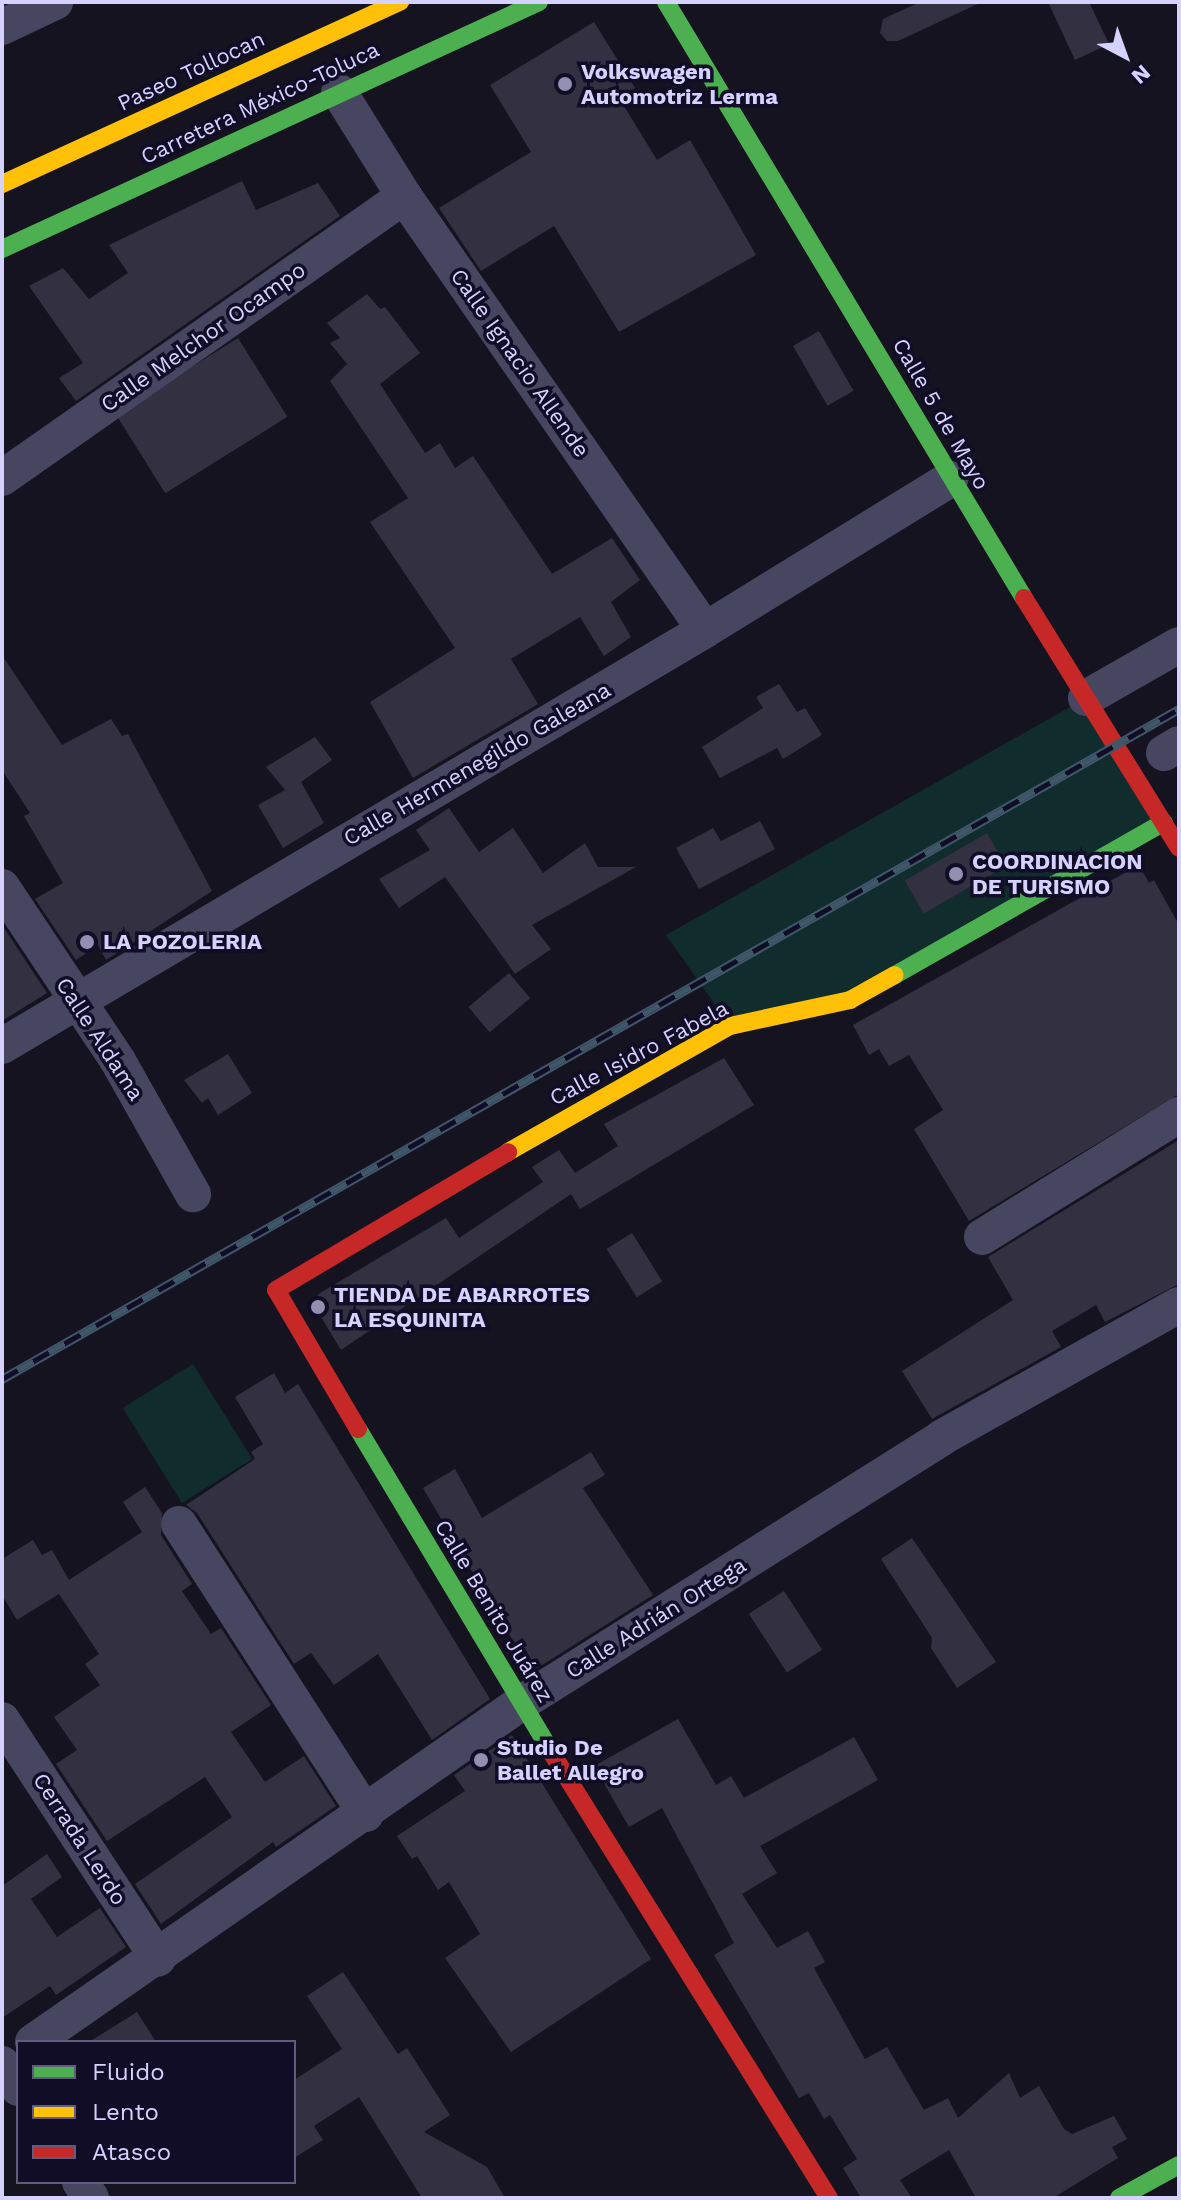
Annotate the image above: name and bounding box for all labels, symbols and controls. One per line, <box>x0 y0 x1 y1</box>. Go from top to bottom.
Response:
north arrow <box>1085 16 1165 96</box>
street label: Paseo Tollocan <box>113 25 269 117</box>
street label: Carretera México-Toluca <box>136 36 384 170</box>
place label: Volkswagen Automotriz Lerma <box>581 58 778 110</box>
text: N <box>1127 60 1155 89</box>
marker: Volkswagen Automotriz Lerma <box>556 75 574 93</box>
street label: Calle Melchor Ocampo <box>95 256 311 418</box>
street label: Calle Ignacio Allende <box>445 263 595 463</box>
street label: Calle 5 de Mayo <box>887 334 995 494</box>
street label: Calle Hermenegildo Galeana <box>339 677 615 851</box>
place label: COORDINACION DE TURISMO <box>972 848 1143 900</box>
marker: COORDINACION DE TURISMO <box>947 865 965 883</box>
place label: LA POZOLERIA <box>103 929 262 955</box>
marker: LA POZOLERIA <box>78 933 96 951</box>
street label: Calle Aldama <box>50 972 150 1106</box>
street label: Calle Isidro Fabela <box>545 995 733 1111</box>
place label: TIENDA DE ABARROTES LA ESQUINITA <box>334 1281 591 1332</box>
marker: TIENDA DE ABARROTES LA ESQUINITA <box>309 1298 327 1316</box>
street label: Calle Benito Juárez <box>429 1515 559 1707</box>
street label: Calle Adrián Ortega <box>561 1552 751 1684</box>
place label: Studio De Ballet Allegro <box>497 1734 645 1786</box>
marker: Studio De Ballet Allegro <box>472 1751 490 1769</box>
street label: Cerrada Lerdo <box>27 1768 133 1910</box>
legend <box>16 2040 296 2184</box>
text: Fluido <box>92 2058 165 2086</box>
text: Lento <box>92 2098 159 2126</box>
text: Atasco <box>92 2138 171 2166</box>

